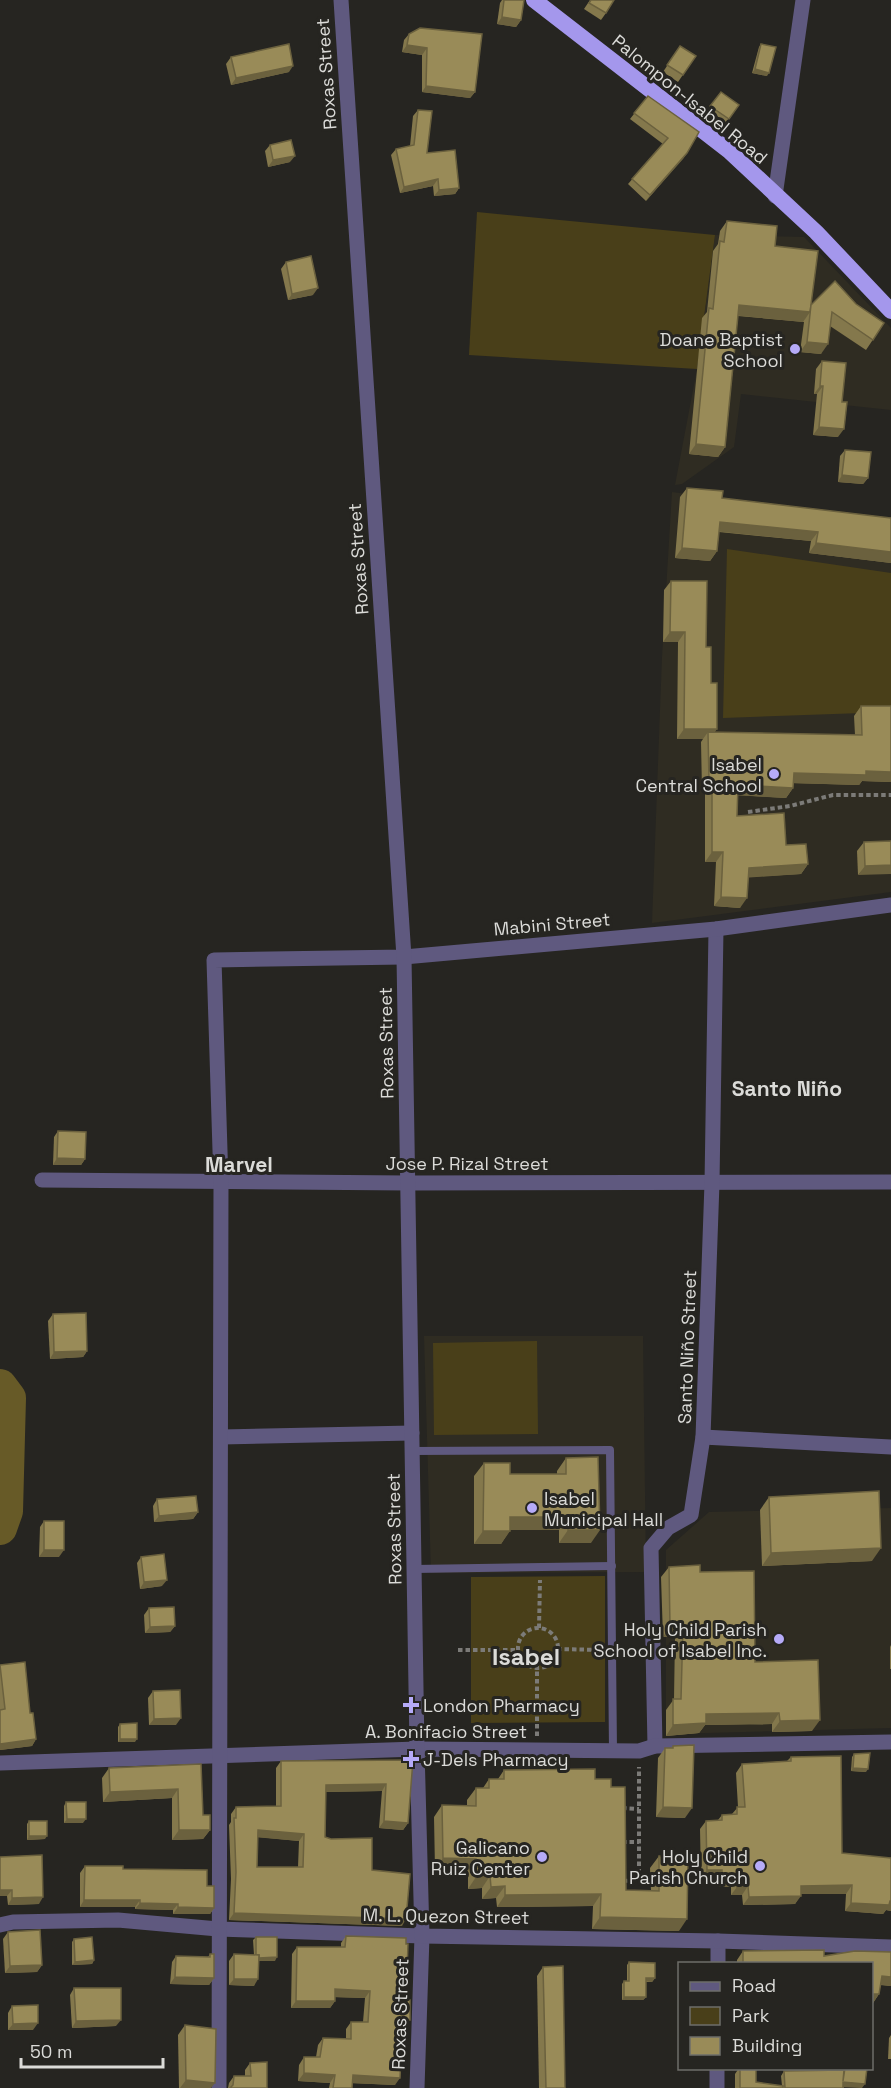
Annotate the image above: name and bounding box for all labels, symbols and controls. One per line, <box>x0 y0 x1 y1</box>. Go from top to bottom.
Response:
street label: Roxas Street <box>311 17 341 131</box>
street label: Palompon-Isabel Road <box>608 29 772 169</box>
place label: Doane Baptist School <box>660 328 783 372</box>
marker: Doane Baptist School <box>788 342 802 356</box>
street label: Roxas Street <box>343 502 373 616</box>
place label: Isabel Central School <box>635 753 762 797</box>
marker: Isabel Central School <box>767 767 781 781</box>
street label: Mabini Street <box>493 907 611 941</box>
street label: Roxas Street <box>374 987 398 1099</box>
district label: Santo Niño <box>732 1075 842 1102</box>
district label: Marvel <box>205 1151 273 1178</box>
street label: Jose P. Rizal Street <box>385 1152 549 1175</box>
street label: Santo Niño Street <box>673 1270 701 1424</box>
street label: Roxas Street <box>382 1473 406 1585</box>
place label: Isabel Municipal Hall <box>544 1487 663 1531</box>
marker: Isabel Municipal Hall <box>525 1501 539 1515</box>
place label: Holy Child Parish School of Isabel Inc. <box>593 1618 767 1662</box>
marker: Holy Child Parish School of Isabel Inc. <box>772 1632 786 1646</box>
district label: Isabel <box>492 1641 560 1672</box>
place label: London Pharmacy <box>423 1694 580 1717</box>
marker: London Pharmacy <box>404 1698 418 1712</box>
street label: A. Bonifacio Street <box>365 1720 527 1743</box>
place label: J-Dels Pharmacy <box>423 1748 569 1771</box>
marker: J-Dels Pharmacy <box>404 1752 418 1766</box>
place label: Galicano Ruiz Center <box>431 1836 530 1880</box>
place label: Holy Child Parish Church <box>629 1845 748 1889</box>
marker: Galicano Ruiz Center <box>535 1850 549 1864</box>
marker: Holy Child Parish Church <box>753 1859 767 1873</box>
street label: M. L. Quezon Street <box>362 1903 530 1929</box>
street label: Roxas Street <box>387 1958 413 2070</box>
legend <box>678 1962 873 2070</box>
text: Road <box>732 1974 776 1997</box>
text: Park <box>732 2004 770 2027</box>
scale bar <box>21 2031 164 2069</box>
text: Building <box>732 2034 802 2057</box>
text: 50 m <box>30 2040 72 2063</box>

